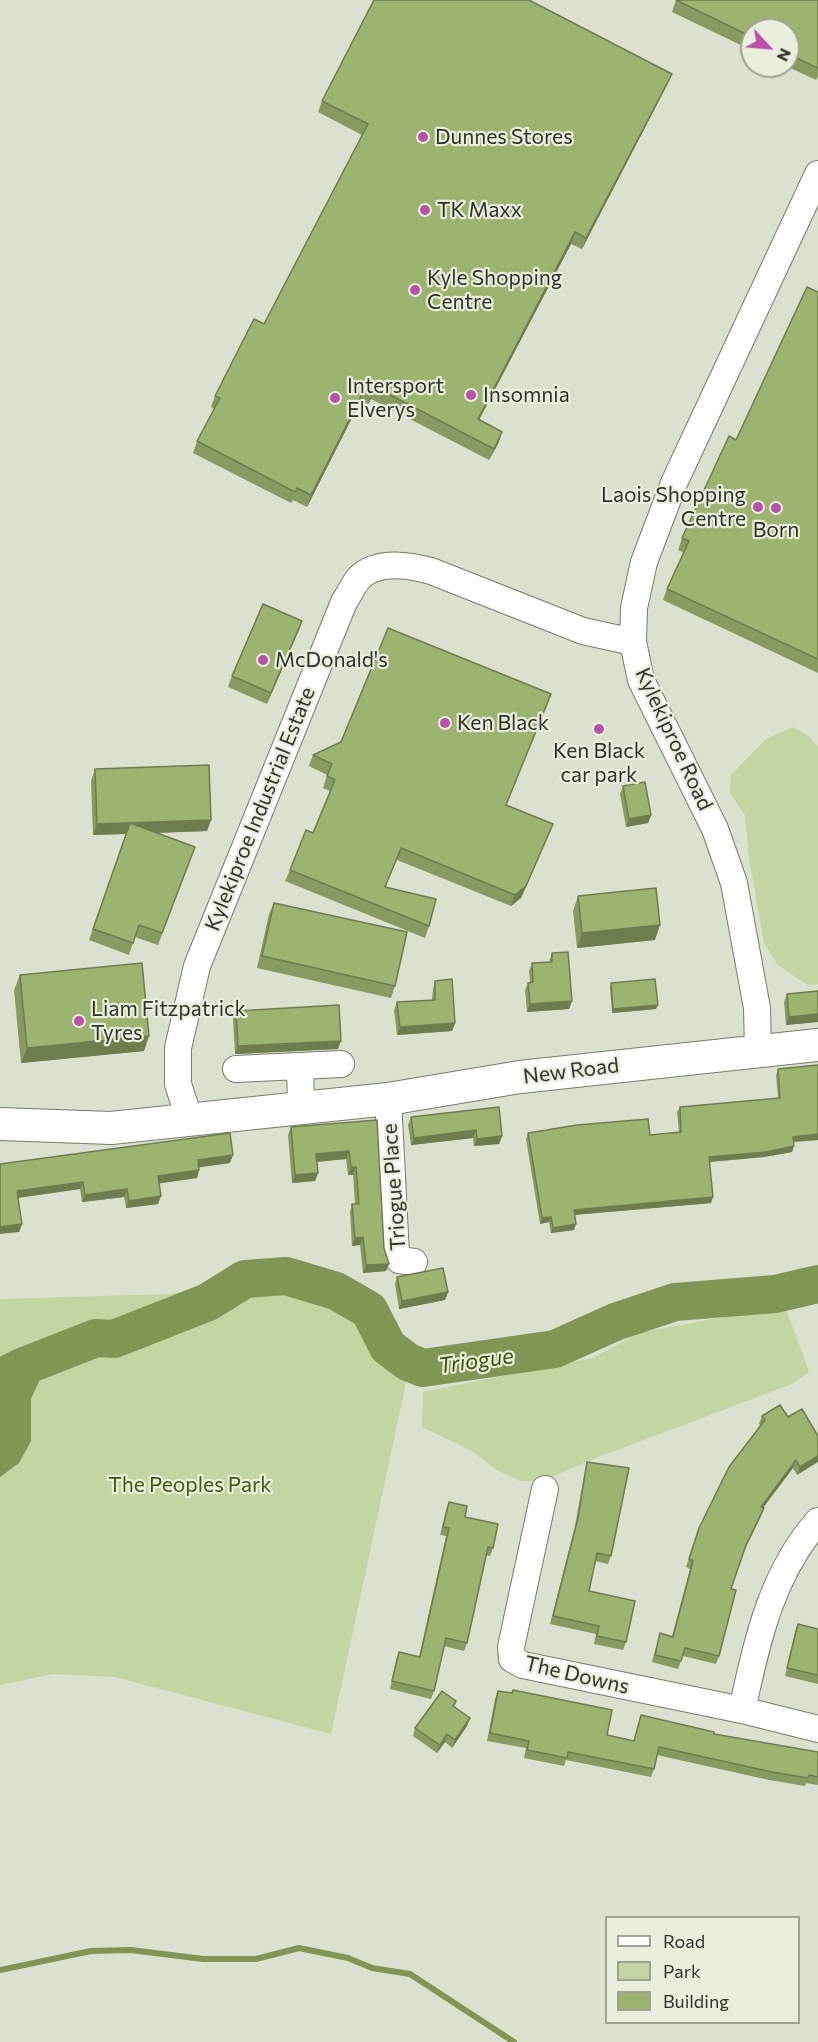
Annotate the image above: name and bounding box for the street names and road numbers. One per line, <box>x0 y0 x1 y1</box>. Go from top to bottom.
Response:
street label: Kylekiproe Road <box>630 664 718 814</box>
street label: Kylekiproe Industrial Estate <box>200 683 320 935</box>
street label: New Road <box>522 1053 620 1089</box>
street label: Triogue Place <box>377 1123 411 1251</box>
street label: The Downs <box>522 1651 632 1699</box>

